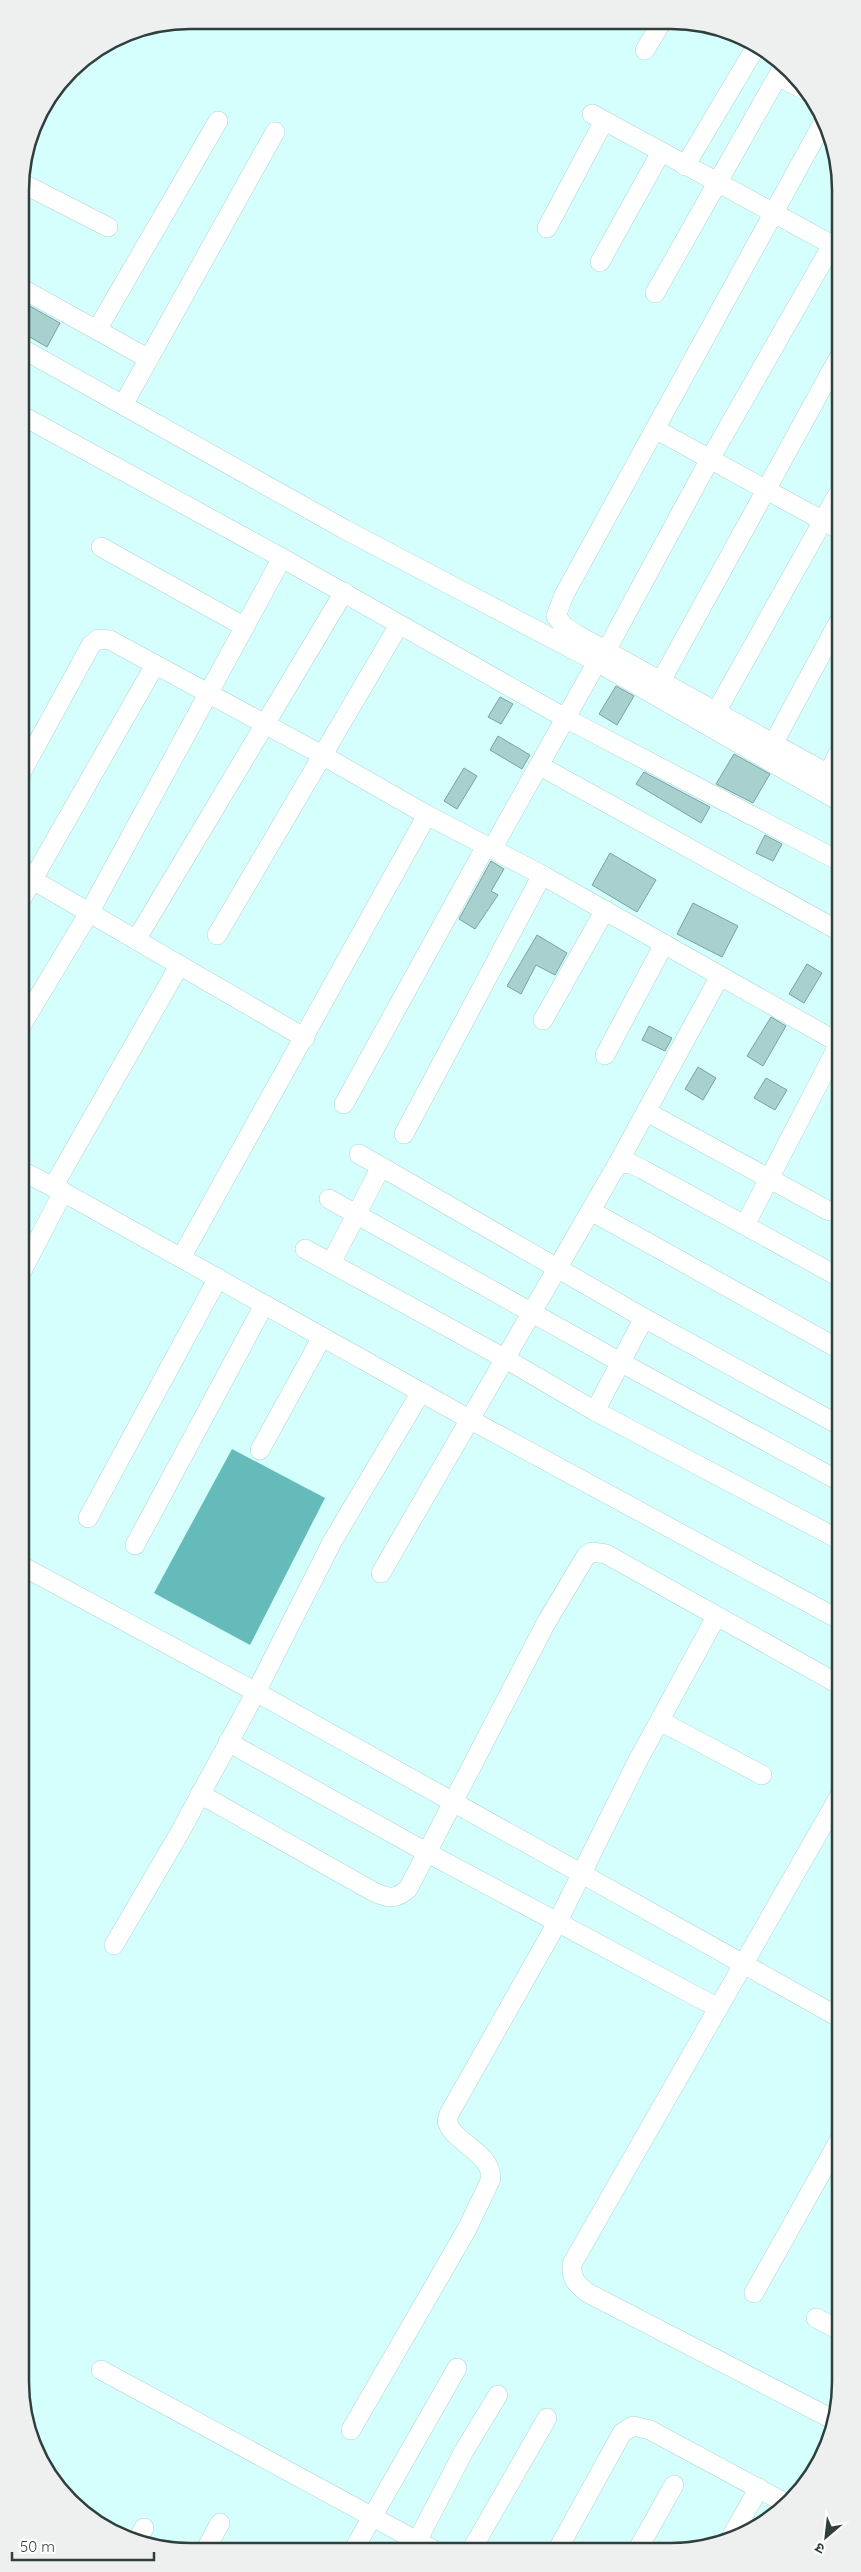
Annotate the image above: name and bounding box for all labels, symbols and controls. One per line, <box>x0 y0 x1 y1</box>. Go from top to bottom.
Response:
north arrow <box>801 2512 851 2562</box>
scale bar <box>12 2530 155 2562</box>
text: 50 m <box>20 2537 55 2556</box>
text: उ <box>811 2538 828 2558</box>

